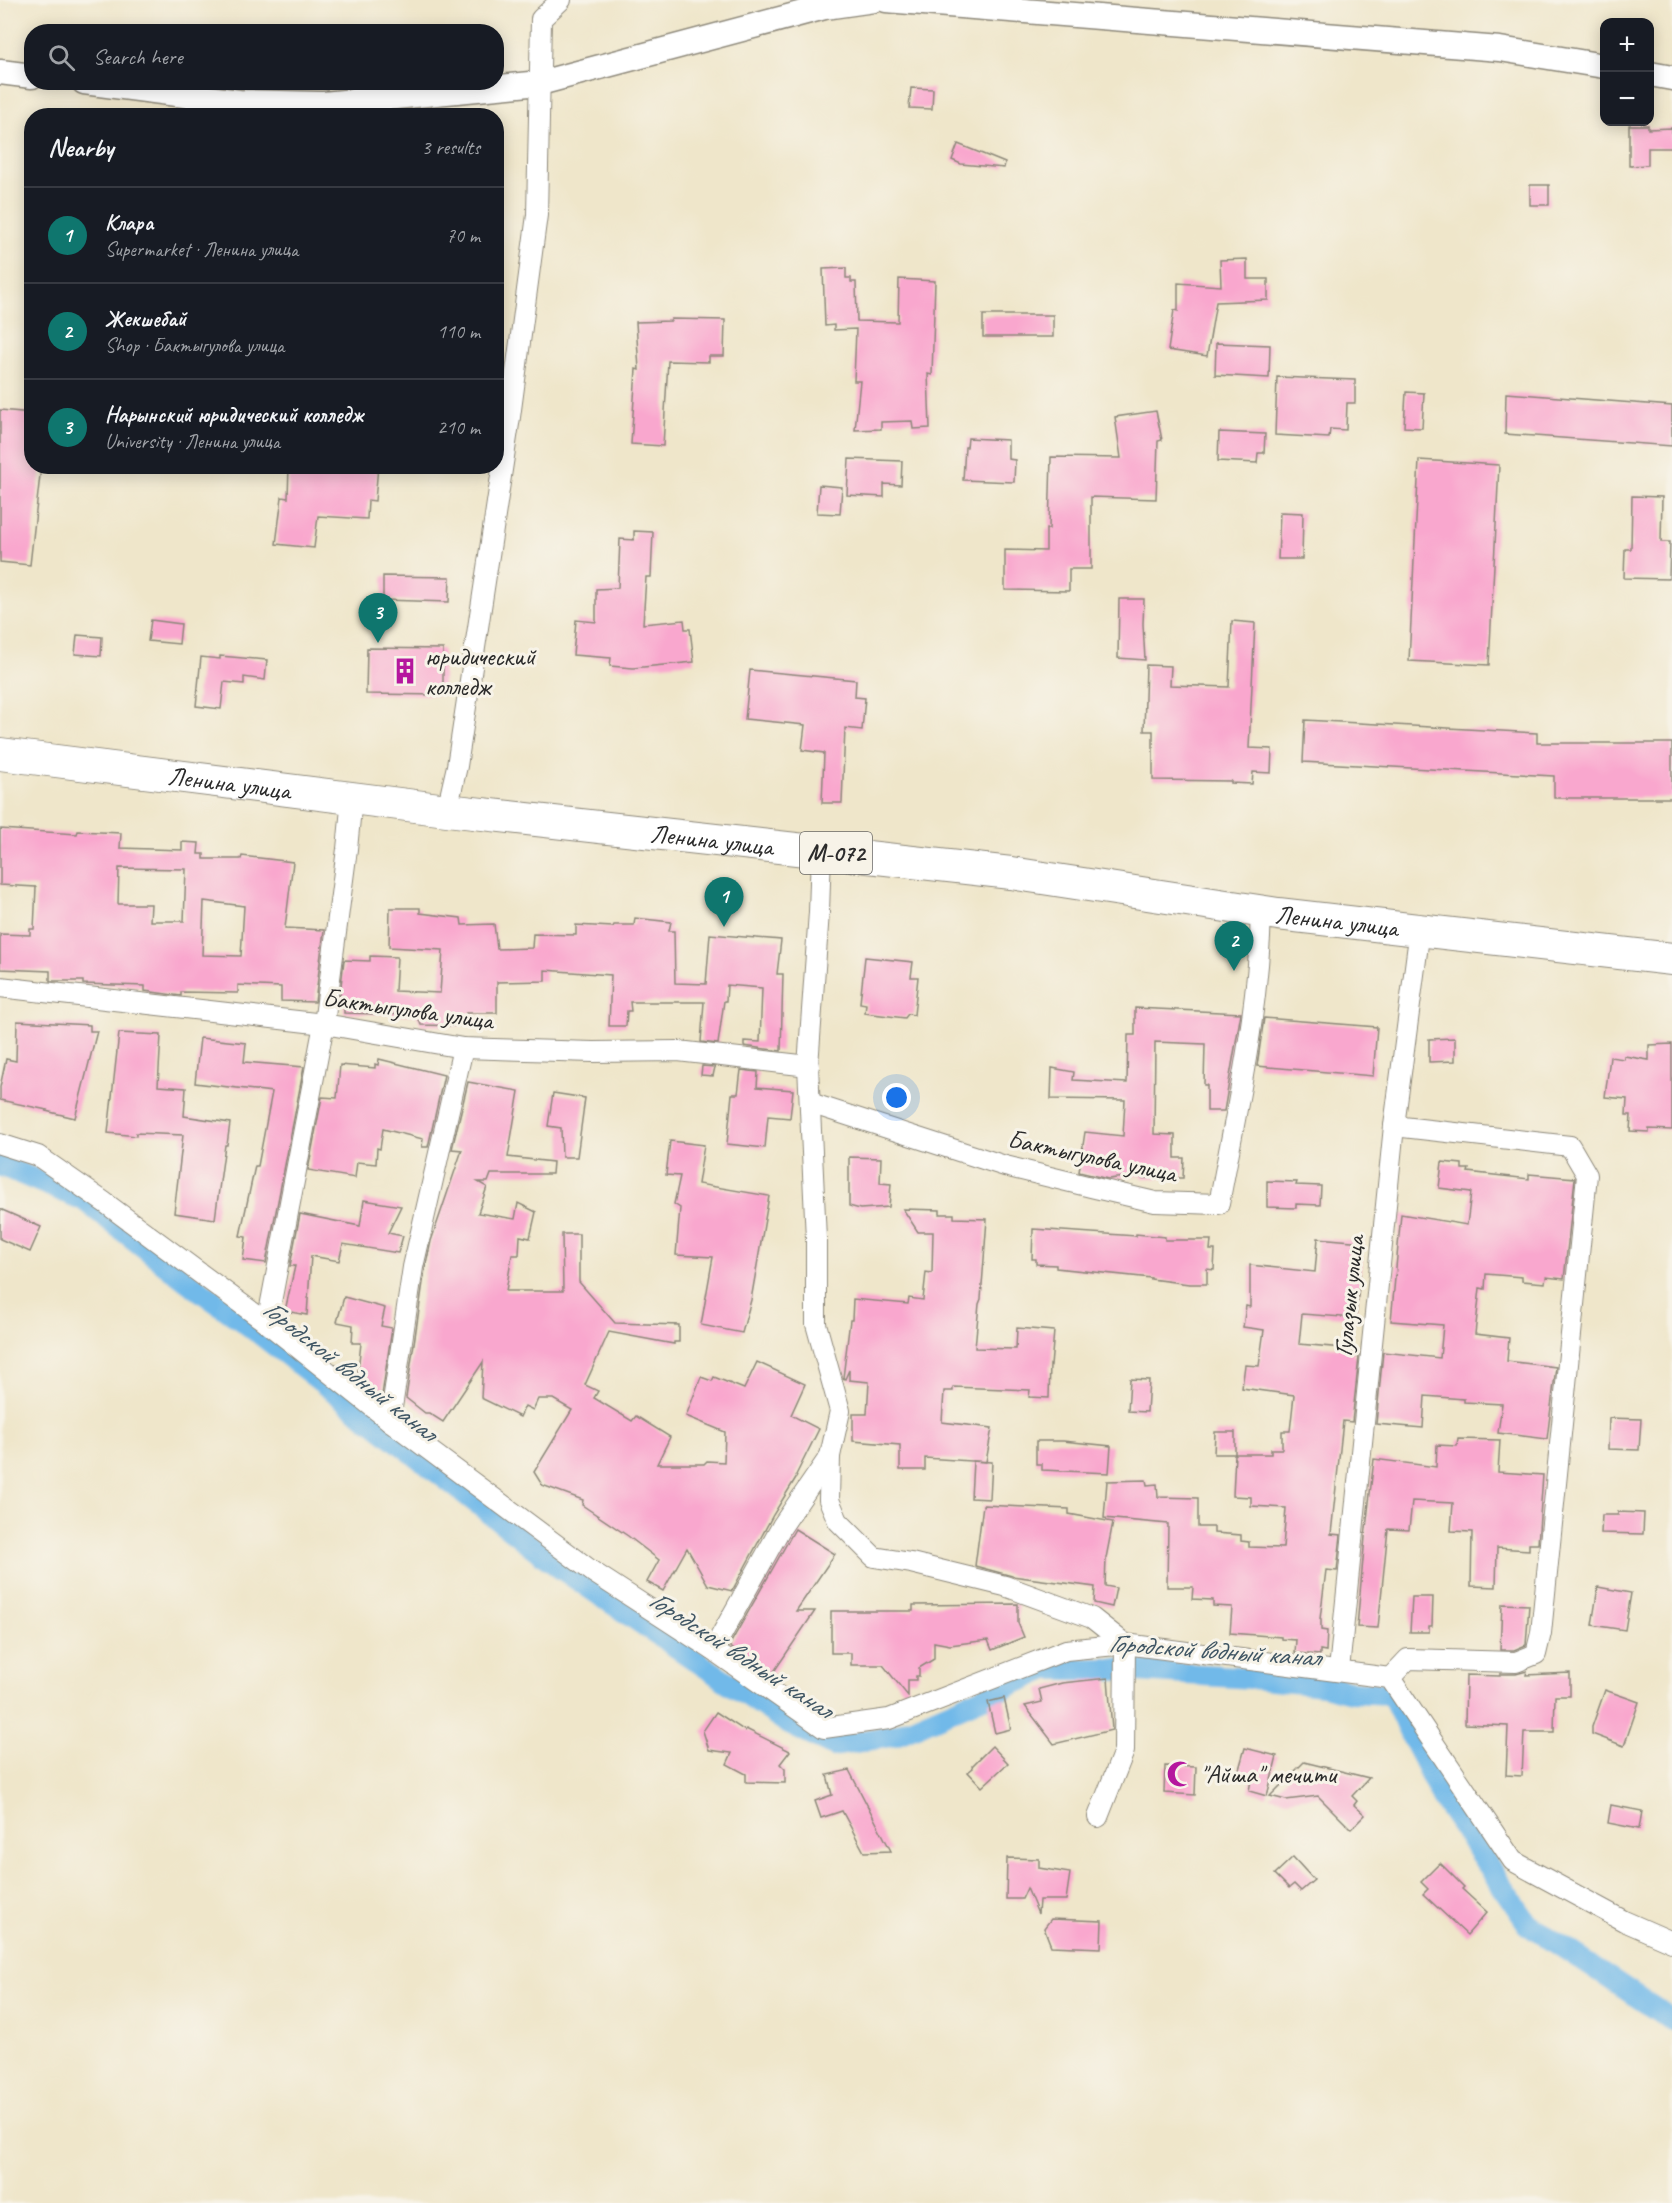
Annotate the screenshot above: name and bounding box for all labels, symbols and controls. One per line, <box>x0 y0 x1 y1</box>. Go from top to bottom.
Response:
map controls <box>1600 18 1654 126</box>
button: + <box>1600 18 1654 72</box>
search box <box>24 24 504 90</box>
icon: search <box>45 41 78 74</box>
text: Search here <box>93 43 183 71</box>
button: − <box>1600 72 1654 126</box>
text: Nearby <box>48 131 113 164</box>
text: 3 results <box>421 135 480 160</box>
text: Клара <box>105 209 153 237</box>
text: 1 <box>63 223 72 248</box>
text: 70 m <box>446 223 480 248</box>
text: Supermarket · Ленина улица <box>105 237 298 262</box>
text: Жекшебай <box>105 305 186 333</box>
text: 2 <box>63 319 72 344</box>
text: 110 m <box>437 319 480 344</box>
text: Shop · Бактыгулова улица <box>105 333 284 358</box>
text: Нарынский юридический колледж <box>105 401 363 429</box>
text: 3 <box>63 415 72 440</box>
text: 210 m <box>437 415 480 440</box>
text: University · Ленина улица <box>105 429 280 454</box>
pin: 3 <box>358 594 398 643</box>
place label: юридический колледж <box>425 640 537 703</box>
building icon: юридический колледж <box>390 656 420 686</box>
street label: Ленина улица <box>166 759 295 807</box>
street label: Ленина улица <box>649 816 777 863</box>
road number: М-072 <box>800 832 872 874</box>
pin: 1 <box>704 878 744 927</box>
street label: Ленина улица <box>1273 897 1402 944</box>
pin: 2 <box>1214 922 1254 971</box>
street label: Бактыгулова улица <box>321 981 497 1038</box>
your location <box>882 1083 911 1112</box>
street label: Бактыгулова улица <box>1005 1122 1182 1190</box>
street label: Гулазык улица <box>1326 1232 1372 1358</box>
water label: Городской водный канал <box>256 1292 447 1451</box>
water label: Городской водный канал <box>643 1582 842 1728</box>
water label: Городской водный канал <box>1108 1626 1325 1675</box>
place label: "Айша" мечити <box>1200 1758 1339 1791</box>
mosque icon: "Айша" мечити <box>1165 1759 1195 1789</box>

